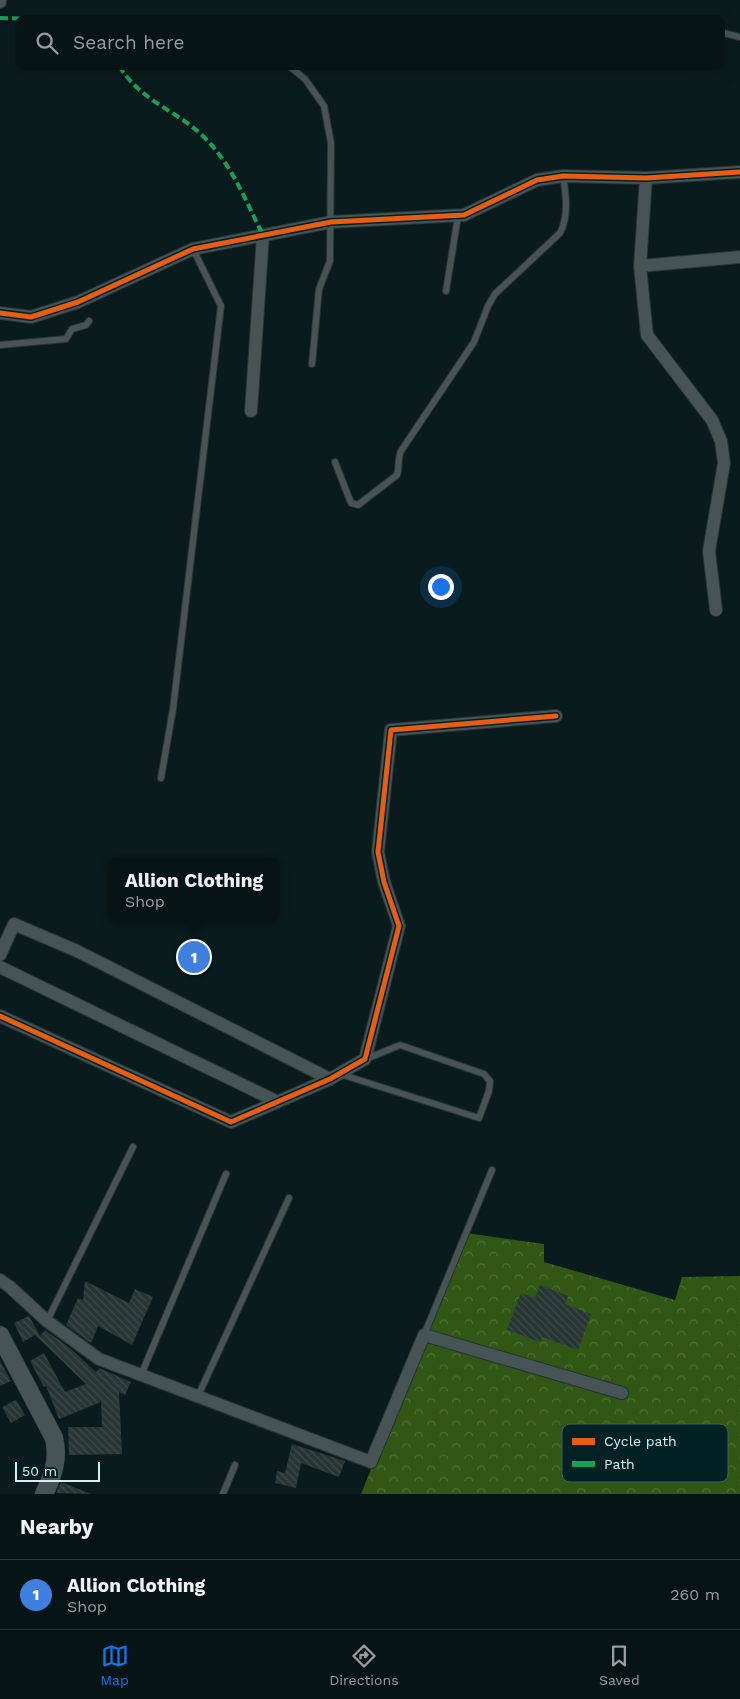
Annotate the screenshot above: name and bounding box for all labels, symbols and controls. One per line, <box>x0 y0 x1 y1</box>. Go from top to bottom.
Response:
search box <box>15 15 725 70</box>
icon: search <box>33 29 61 57</box>
text: Search here <box>73 31 184 54</box>
your location <box>428 574 454 600</box>
popup <box>108 857 280 922</box>
text: Allion Clothing <box>125 869 263 892</box>
text: Shop <box>125 892 165 911</box>
pin: 1 <box>178 938 210 976</box>
legend <box>562 1424 728 1482</box>
text: Cycle path <box>604 1433 677 1449</box>
text: Path <box>604 1456 635 1472</box>
scale bar <box>15 1459 100 1482</box>
text: 50 m <box>22 1463 57 1479</box>
text: Nearby <box>20 1514 93 1539</box>
text: Allion Clothing <box>67 1574 205 1597</box>
text: 1 <box>33 1585 39 1604</box>
text: 260 m <box>670 1585 720 1604</box>
text: Shop <box>67 1597 107 1616</box>
tab: Map <box>100 1642 129 1688</box>
tab: Directions <box>329 1642 399 1688</box>
tab: Saved <box>599 1642 640 1688</box>

